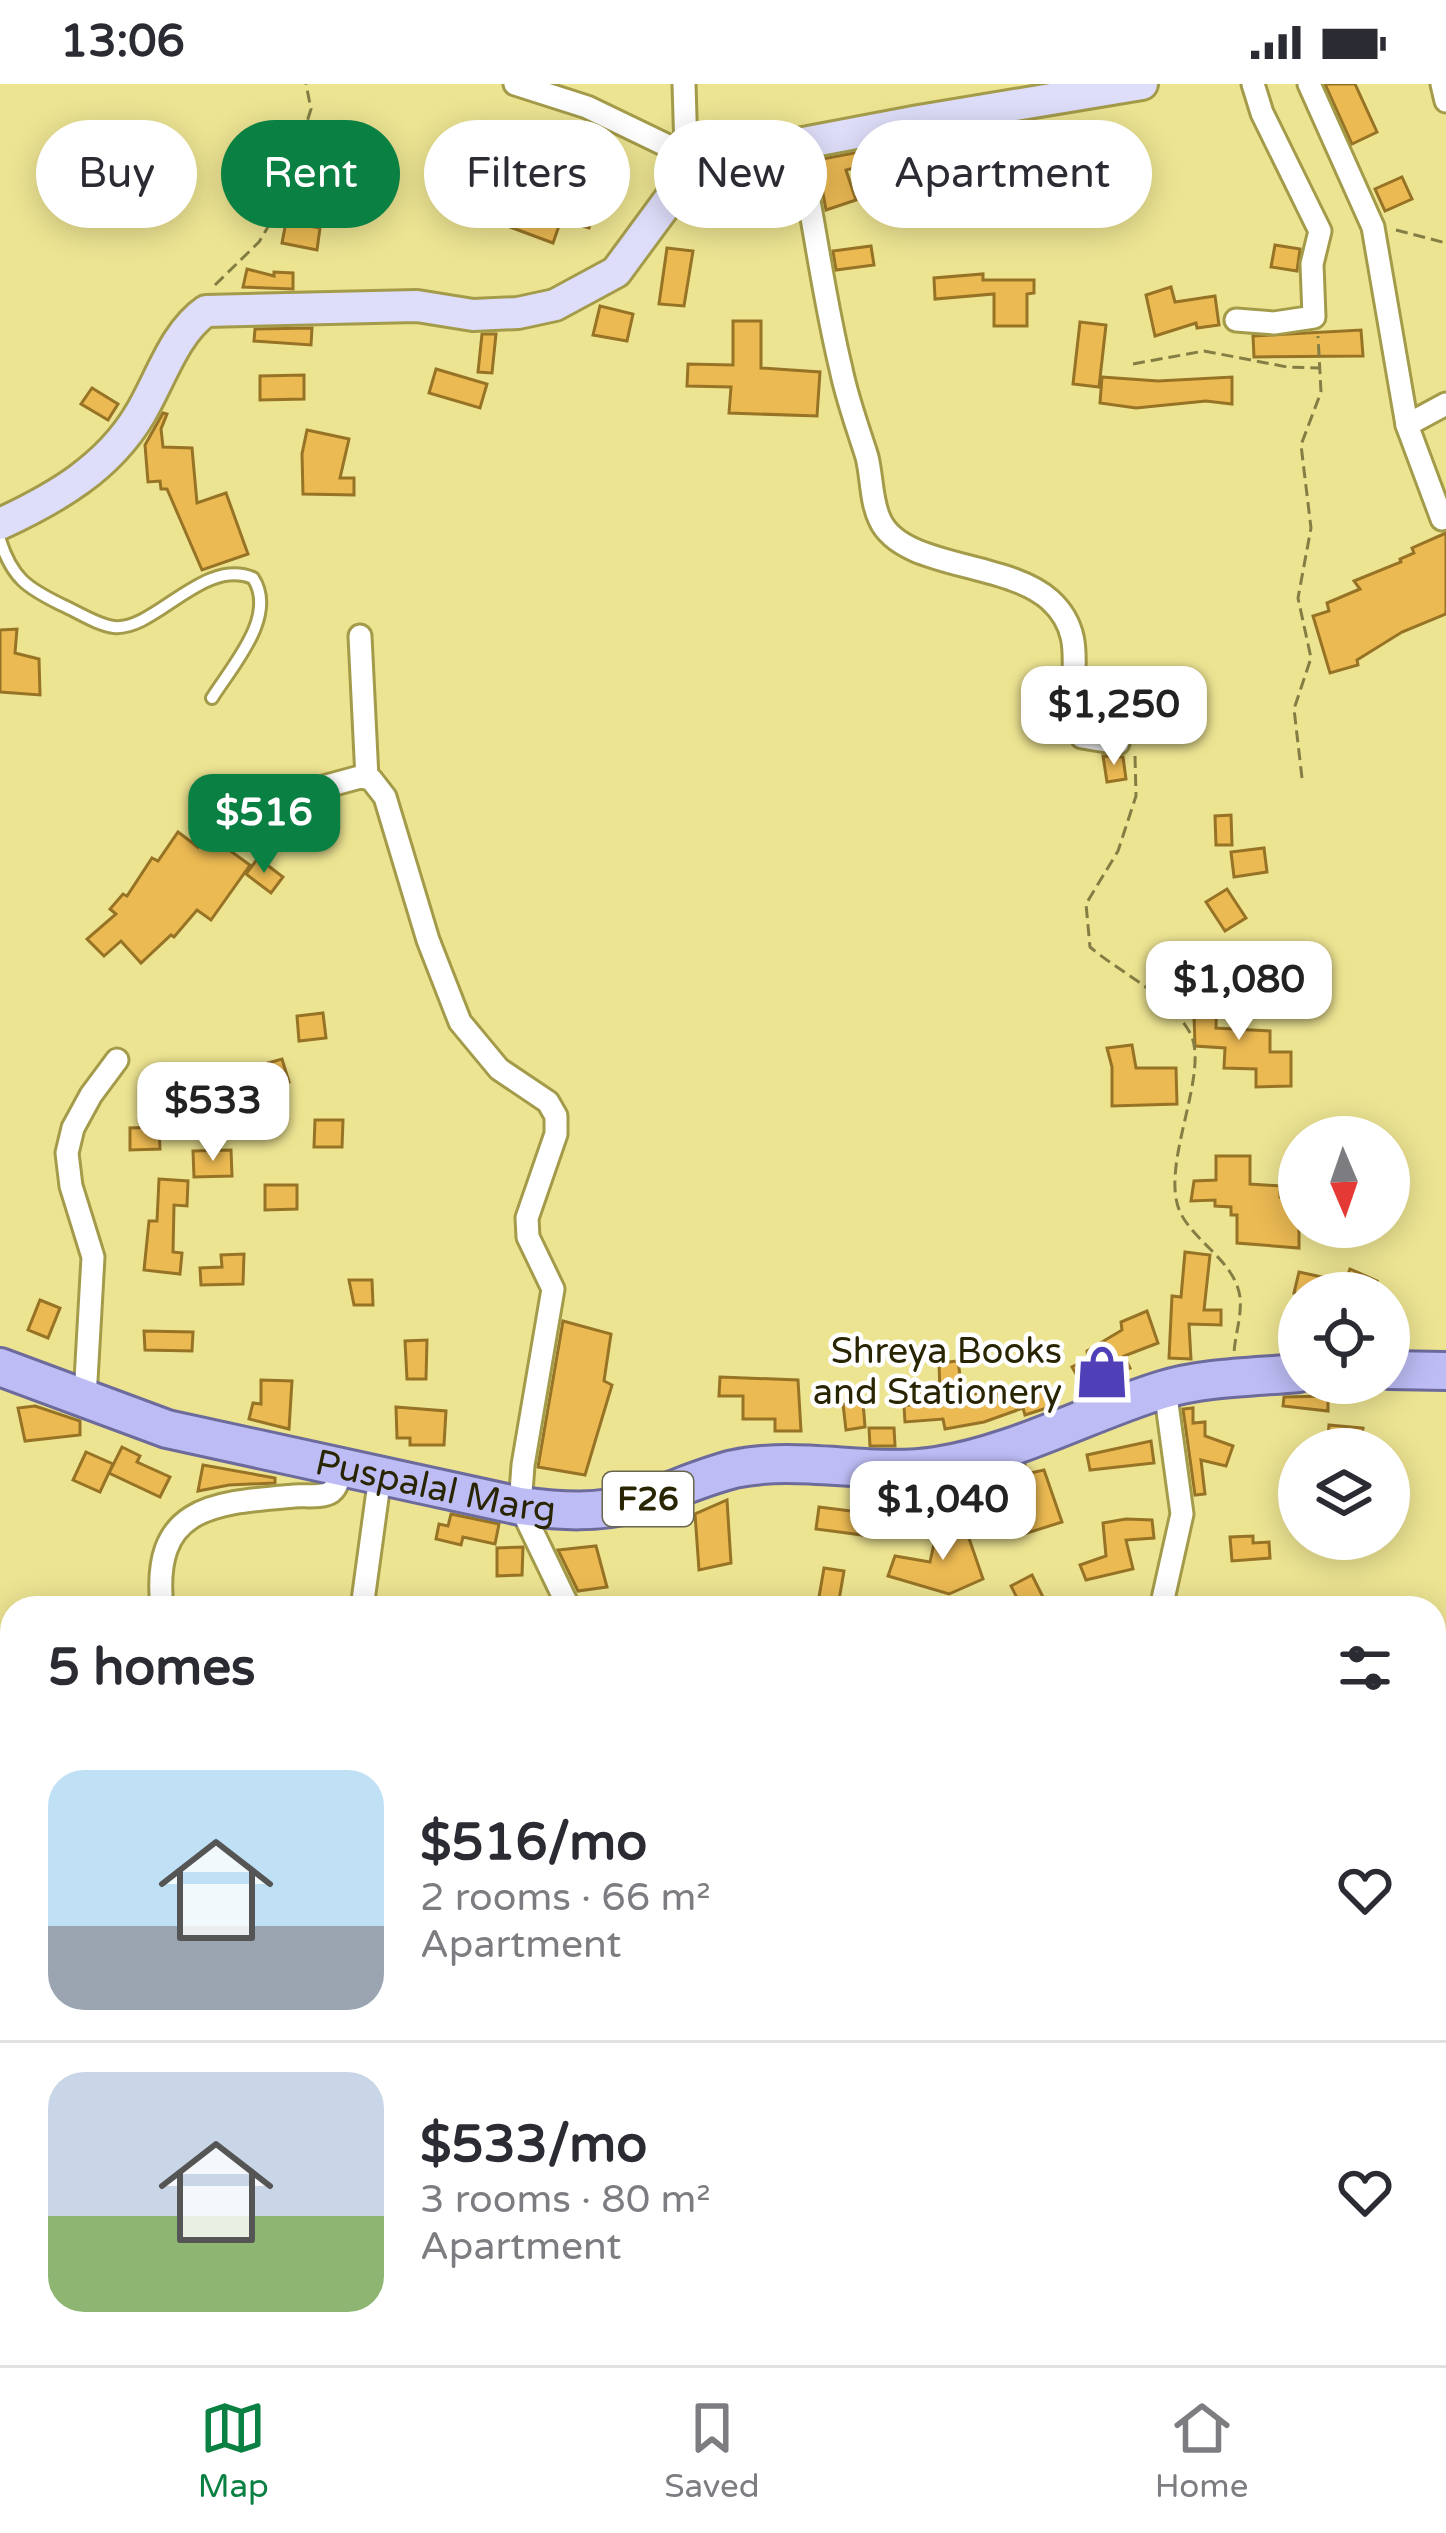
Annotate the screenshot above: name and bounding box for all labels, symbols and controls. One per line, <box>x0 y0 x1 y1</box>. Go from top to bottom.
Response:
text: 13:06 <box>60 15 185 69</box>
chip: Buy <box>36 120 197 228</box>
chip: Rent <box>221 120 400 228</box>
chip: Filters <box>424 120 630 228</box>
chip: New <box>654 120 827 228</box>
chip: Apartment <box>851 120 1152 228</box>
pin: $1,250 <box>1016 666 1212 768</box>
text: $1,250 <box>1048 681 1180 728</box>
pin: $516 <box>193 774 335 876</box>
text: $516 <box>215 789 313 836</box>
pin: $1,080 <box>1141 941 1337 1043</box>
text: $1,080 <box>1173 956 1305 1003</box>
pin: $533 <box>142 1062 284 1164</box>
text: $533 <box>164 1077 262 1124</box>
north arrow <box>1278 1116 1410 1248</box>
map controls <box>1278 1116 1410 1560</box>
button: locate <box>1278 1272 1410 1404</box>
place label: Shreya Books and Stationery <box>813 1330 1062 1414</box>
shop icon: Shreya Books and Stationery <box>1073 1343 1131 1401</box>
button: layers <box>1278 1428 1410 1560</box>
street label: Puspalal Marg <box>311 1441 558 1531</box>
pin: $1,040 <box>845 1461 1041 1563</box>
road number: F26 <box>603 1472 693 1526</box>
text: $1,040 <box>877 1476 1009 1523</box>
icon: filters <box>1332 1635 1398 1701</box>
text: 5 homes <box>48 1637 256 1699</box>
text: $516/mo <box>420 1812 647 1874</box>
icon: home <box>144 1818 288 1962</box>
icon: heart <box>1332 1857 1398 1923</box>
text: 2 rooms · 66 m² <box>420 1874 711 1921</box>
text: Apartment <box>420 1921 621 1968</box>
text: $533/mo <box>420 2114 647 2176</box>
icon: home <box>144 2120 288 2264</box>
icon: heart <box>1332 2159 1398 2225</box>
text: 3 rooms · 80 m² <box>420 2176 711 2223</box>
text: Apartment <box>420 2223 621 2270</box>
tab: Map <box>198 2395 269 2506</box>
tab: Saved <box>664 2395 760 2506</box>
tab: Home <box>1155 2395 1248 2506</box>

